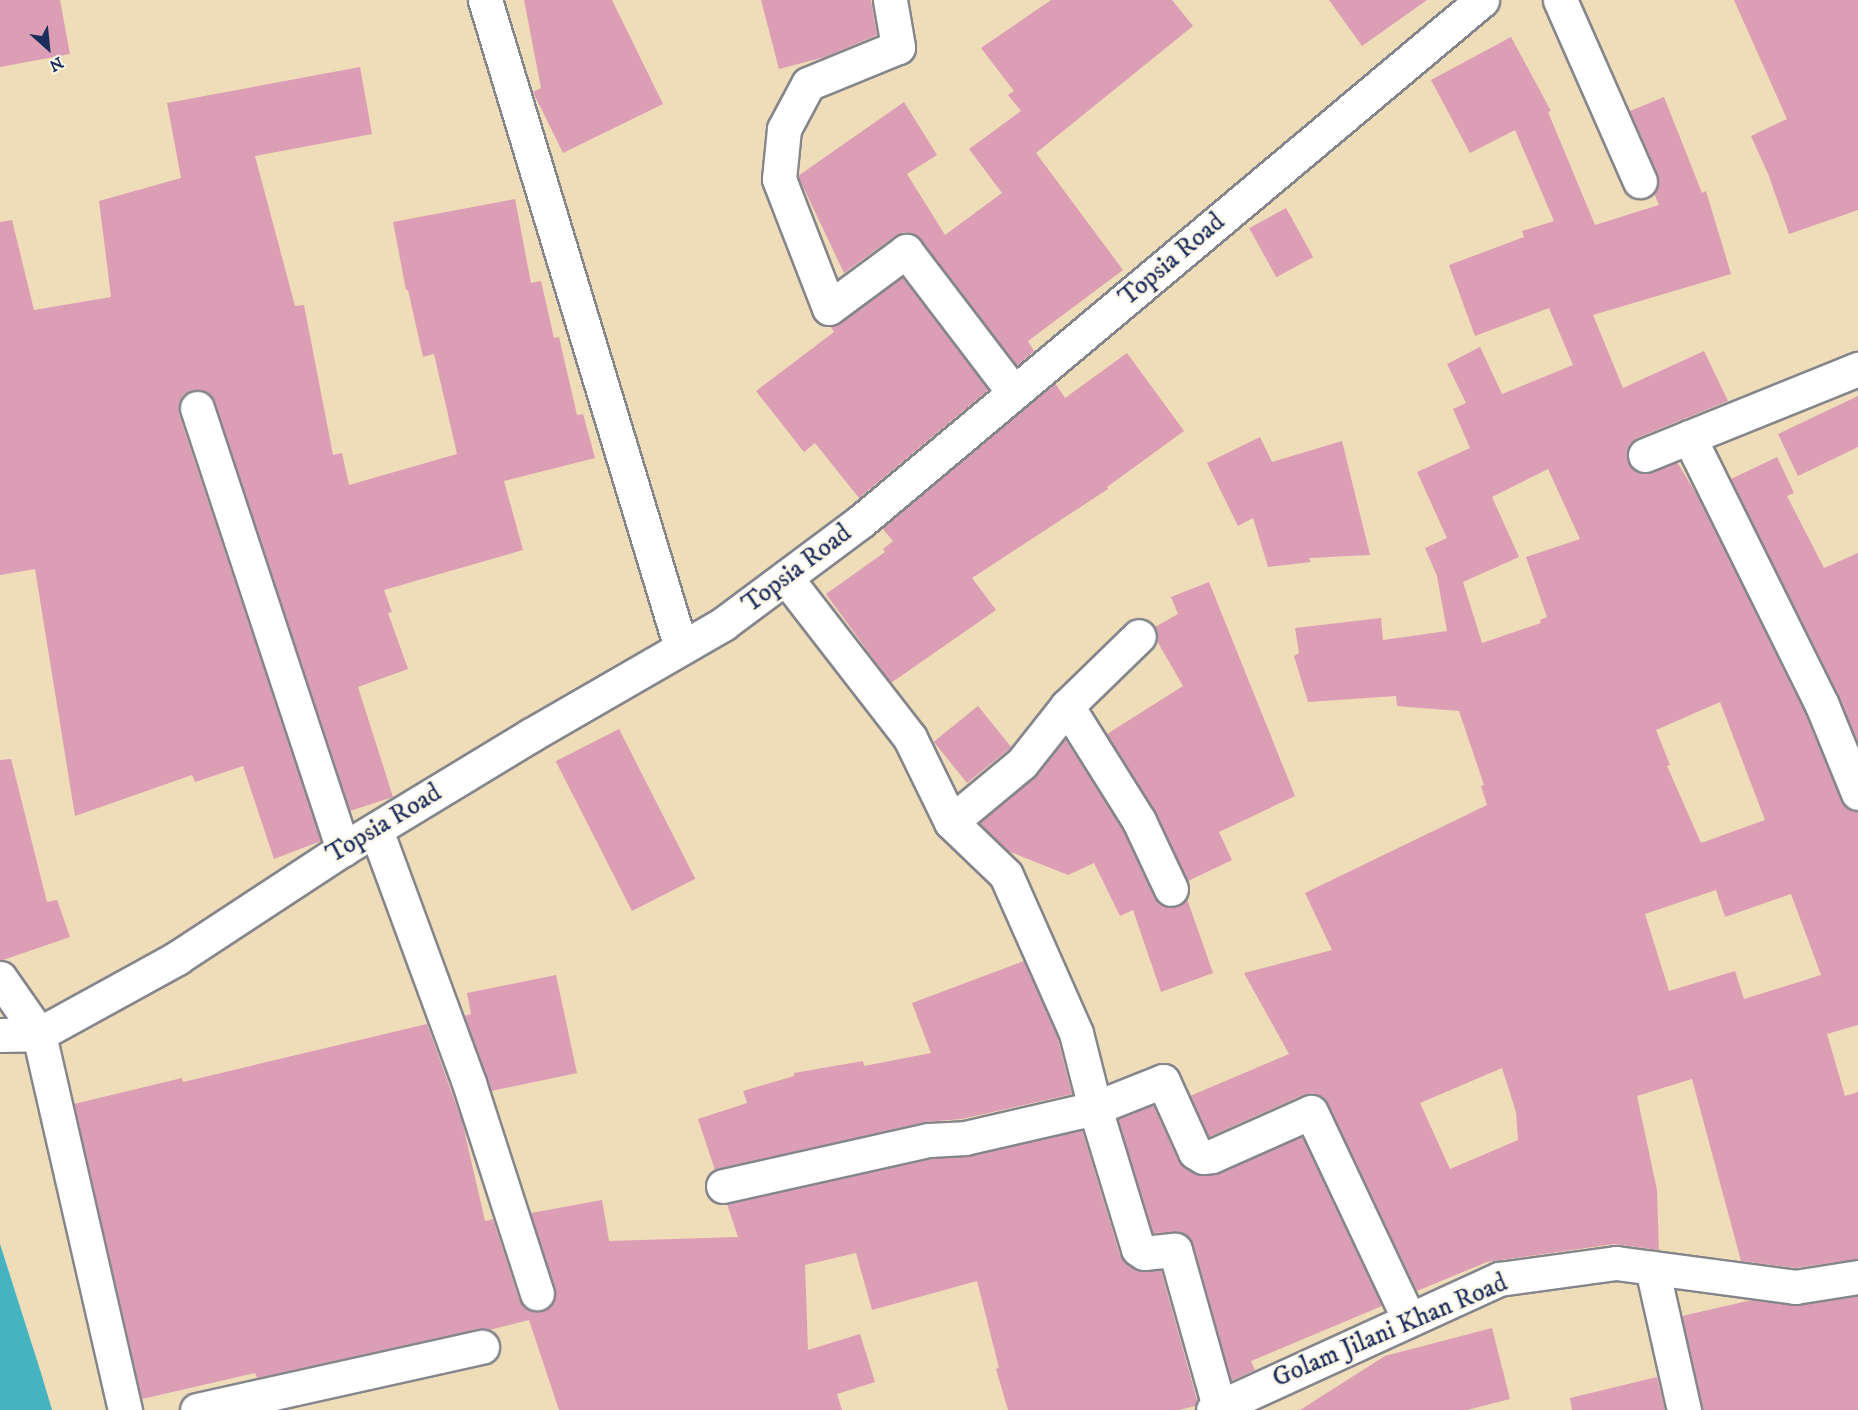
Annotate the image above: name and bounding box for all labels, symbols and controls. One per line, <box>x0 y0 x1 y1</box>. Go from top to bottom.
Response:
north arrow <box>18 18 78 78</box>
text: N <box>46 52 67 76</box>
street label: Topsia Road <box>1113 207 1231 313</box>
street label: Topsia Road <box>736 518 858 620</box>
street label: Topsia Road <box>321 778 447 870</box>
street label: Golam Jilani Khan Road <box>1268 1267 1512 1395</box>

